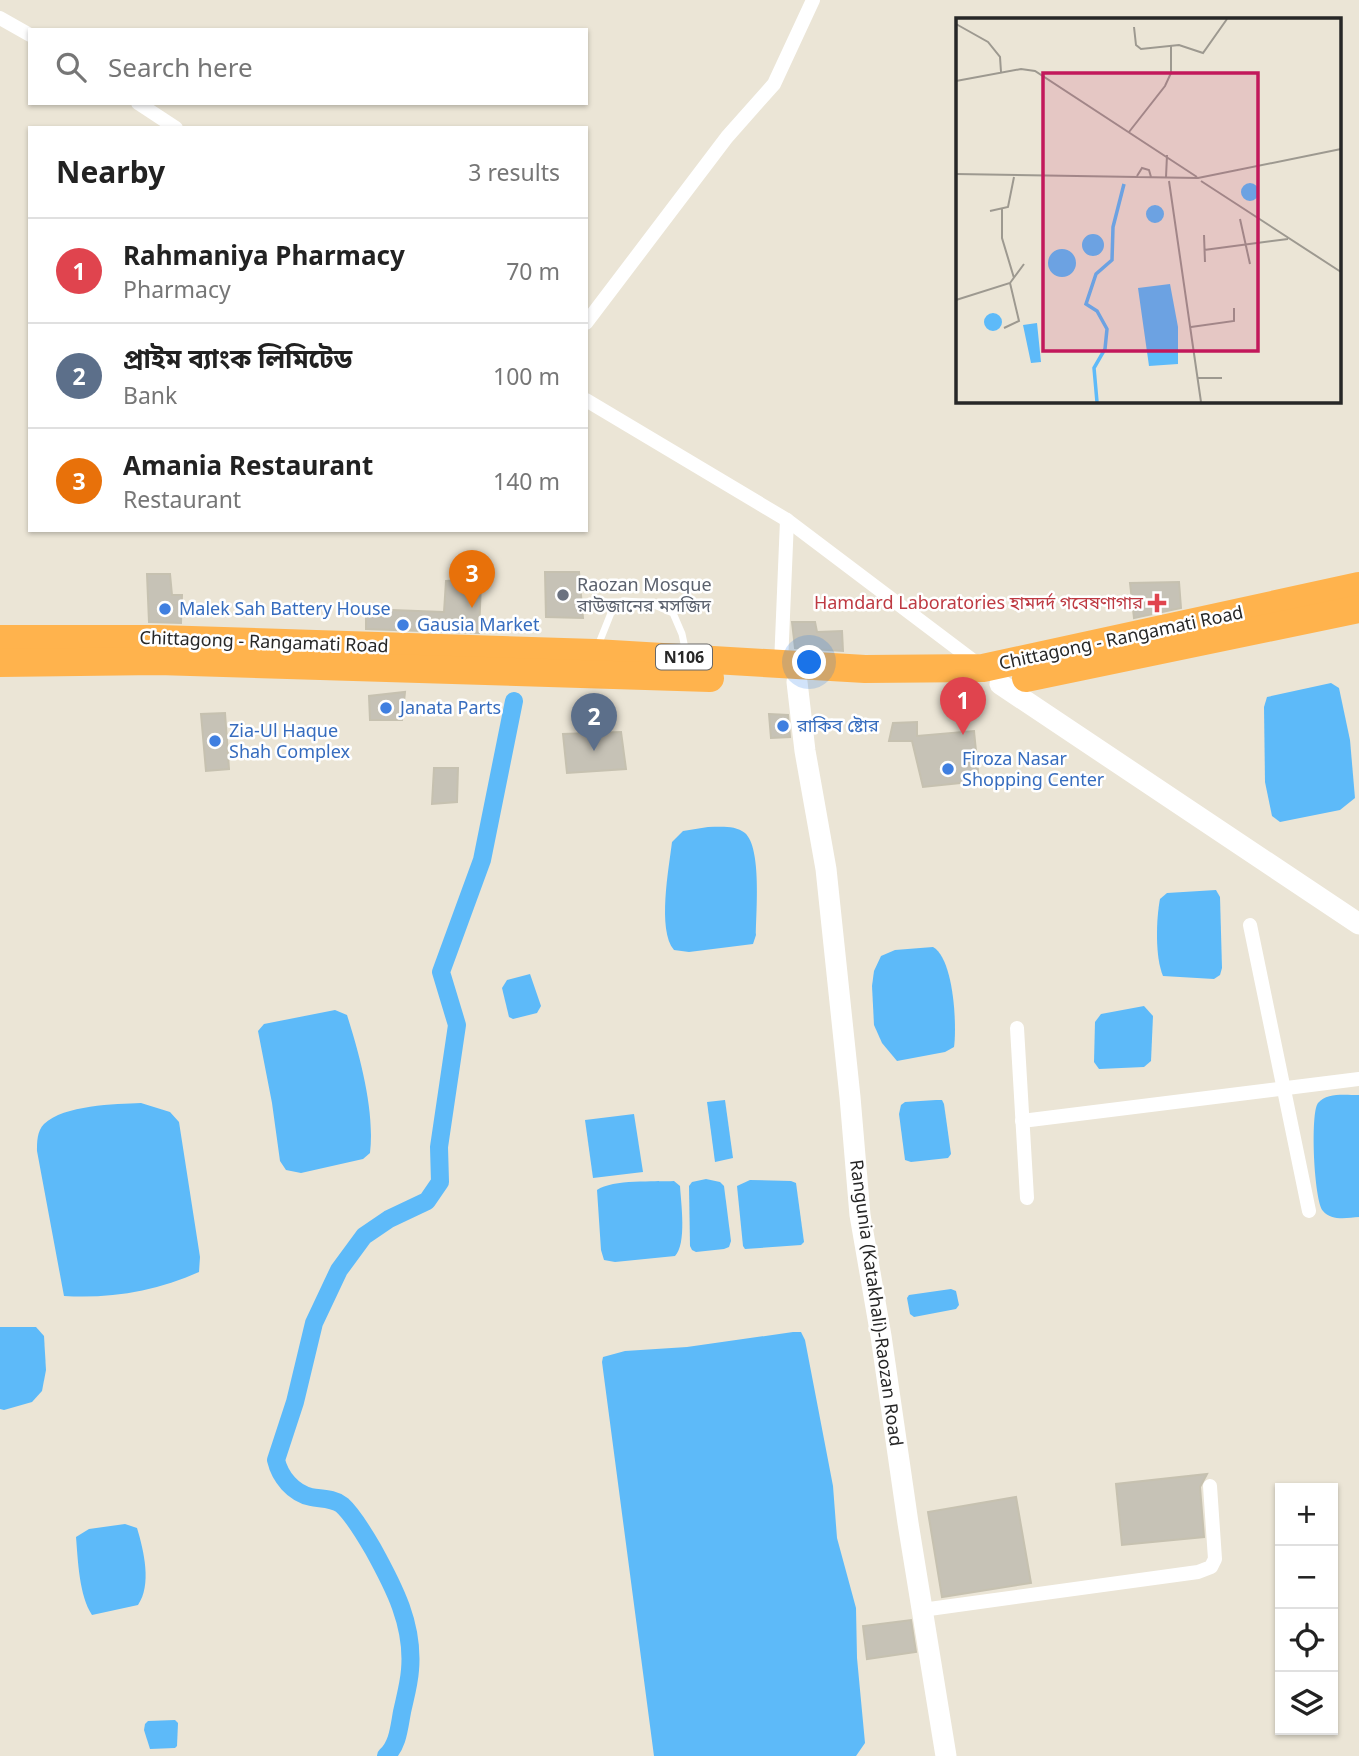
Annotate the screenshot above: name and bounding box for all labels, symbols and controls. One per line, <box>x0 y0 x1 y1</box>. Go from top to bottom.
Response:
inset map <box>956 18 1342 402</box>
search box <box>28 28 588 105</box>
icon: search <box>52 48 90 86</box>
text: Search here <box>108 49 253 85</box>
text: Nearby <box>56 151 165 192</box>
text: 3 results <box>468 156 560 188</box>
text: Rahmaniya Pharmacy <box>123 237 405 273</box>
text: 1 <box>72 255 86 287</box>
text: 70 m <box>506 255 560 287</box>
text: Pharmacy <box>123 273 231 305</box>
text: প্রাইম ব্যাংক লিমিটেড <box>123 340 352 376</box>
text: 2 <box>72 360 86 392</box>
text: 100 m <box>493 360 560 392</box>
text: Bank <box>123 379 177 411</box>
text: Amania Restaurant <box>123 447 373 483</box>
text: 3 <box>72 465 86 497</box>
text: 140 m <box>493 465 560 497</box>
text: Restaurant <box>123 483 241 515</box>
pin: 3 <box>449 550 495 608</box>
place label: Raozan Mosque রাউজানের মসজিদ <box>576 572 712 617</box>
marker: Raozan Mosque রাউজানের মসজিদ <box>555 587 571 603</box>
place label: Hamdard Laboratories হামদর্দ গবেষণাগার <box>814 590 1143 614</box>
marker: Hamdard Laboratories হামদর্দ গবেষণাগার <box>1149 595 1165 611</box>
place label: Malek Sah Battery House <box>179 596 391 620</box>
street label: Chittagong - Rangamati Road <box>996 599 1245 675</box>
marker: Malek Sah Battery House <box>157 601 173 617</box>
place label: Gausia Market <box>417 612 540 636</box>
marker: Gausia Market <box>395 617 411 633</box>
street label: Chittagong - Rangamati Road <box>139 625 389 657</box>
road number: N106 <box>656 644 712 670</box>
your location <box>792 645 826 679</box>
pin: 1 <box>940 677 986 735</box>
pin: 2 <box>571 693 617 751</box>
place label: Janata Parts <box>398 695 501 719</box>
marker: Janata Parts <box>378 700 394 716</box>
place label: রাকিব ষ্টোর <box>796 713 879 737</box>
place label: Zia-Ul Haque Shah Complex <box>229 718 351 763</box>
marker: রাকিব ষ্টোর <box>775 718 791 734</box>
marker: Zia-Ul Haque Shah Complex <box>207 733 223 749</box>
place label: Firoza Nasar Shopping Center <box>962 746 1105 791</box>
marker: Firoza Nasar Shopping Center <box>940 761 956 777</box>
street label: Rangunia (Katakhali)-Raozan Road <box>845 1158 909 1448</box>
map controls <box>1275 1483 1338 1735</box>
button: + <box>1275 1483 1338 1546</box>
button: − <box>1275 1546 1338 1609</box>
button: locate <box>1275 1609 1338 1672</box>
button: layers <box>1275 1672 1338 1735</box>

